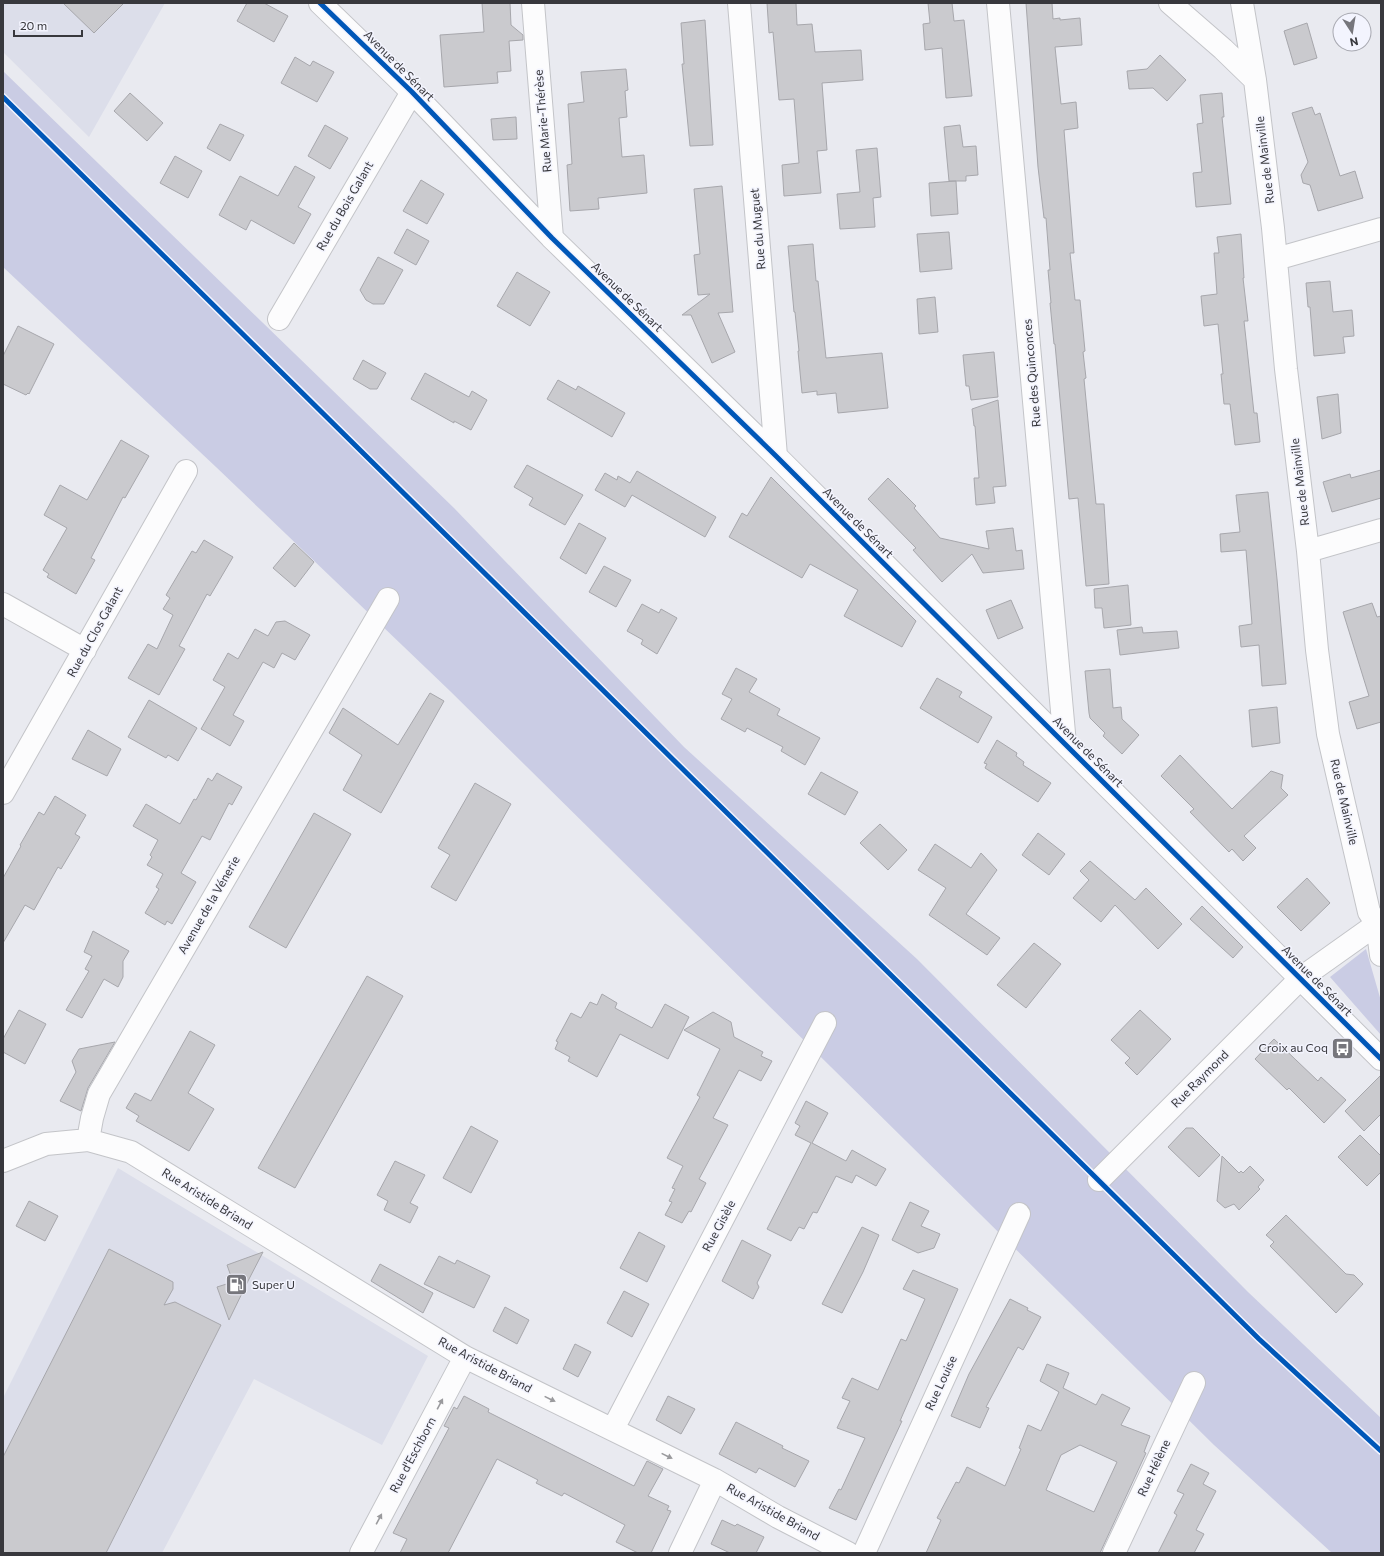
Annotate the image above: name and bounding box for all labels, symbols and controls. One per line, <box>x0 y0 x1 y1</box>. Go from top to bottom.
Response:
scale bar <box>14 12 82 38</box>
north arrow <box>1332 12 1372 52</box>
text: 20 m <box>20 18 47 32</box>
street label: Avenue de Sénart <box>361 27 438 104</box>
text: N <box>1349 35 1360 49</box>
street label: Rue Marie-Thérèse <box>531 69 553 173</box>
street label: Rue de Mainville <box>1252 116 1276 205</box>
street label: Rue du Bois Galant <box>313 158 376 253</box>
street label: Rue du Muguet <box>746 188 768 270</box>
street label: Avenue de Sénart <box>589 259 666 334</box>
street label: Rue des Quinconces <box>1019 318 1043 428</box>
street label: Rue de Mainville <box>1287 438 1311 527</box>
street label: Avenue de Sénart <box>820 484 897 561</box>
street label: Rue du Clos Galant <box>63 584 125 679</box>
street label: Avenue de Sénart <box>1050 713 1127 790</box>
street label: Rue de Mainville <box>1328 757 1362 846</box>
street label: Avenue de la Vénerie <box>174 853 242 956</box>
street label: Avenue de Sénart <box>1279 942 1356 1019</box>
bus stop icon: Croix au Coq <box>1330 1035 1356 1061</box>
place label: Croix au Coq <box>1259 1040 1328 1054</box>
street label: Rue Raymond <box>1168 1047 1231 1110</box>
street label: Rue Aristide Briand <box>160 1165 255 1232</box>
street label: Rue Gisèle <box>699 1197 738 1254</box>
fuel station icon: Super U <box>223 1272 249 1298</box>
place label: Super U <box>252 1277 295 1291</box>
street label: Rue Aristide Briand <box>436 1333 535 1395</box>
street label: Rue Louise <box>921 1353 959 1412</box>
one-way arrow <box>545 1396 556 1402</box>
one-way arrow <box>437 1398 444 1410</box>
street label: Rue d'Eschborn <box>386 1414 438 1495</box>
street label: Rue Hélène <box>1134 1437 1172 1498</box>
one-way arrow <box>661 1453 673 1459</box>
street label: Rue Aristide Briand <box>725 1480 822 1543</box>
one-way arrow <box>376 1513 383 1524</box>

